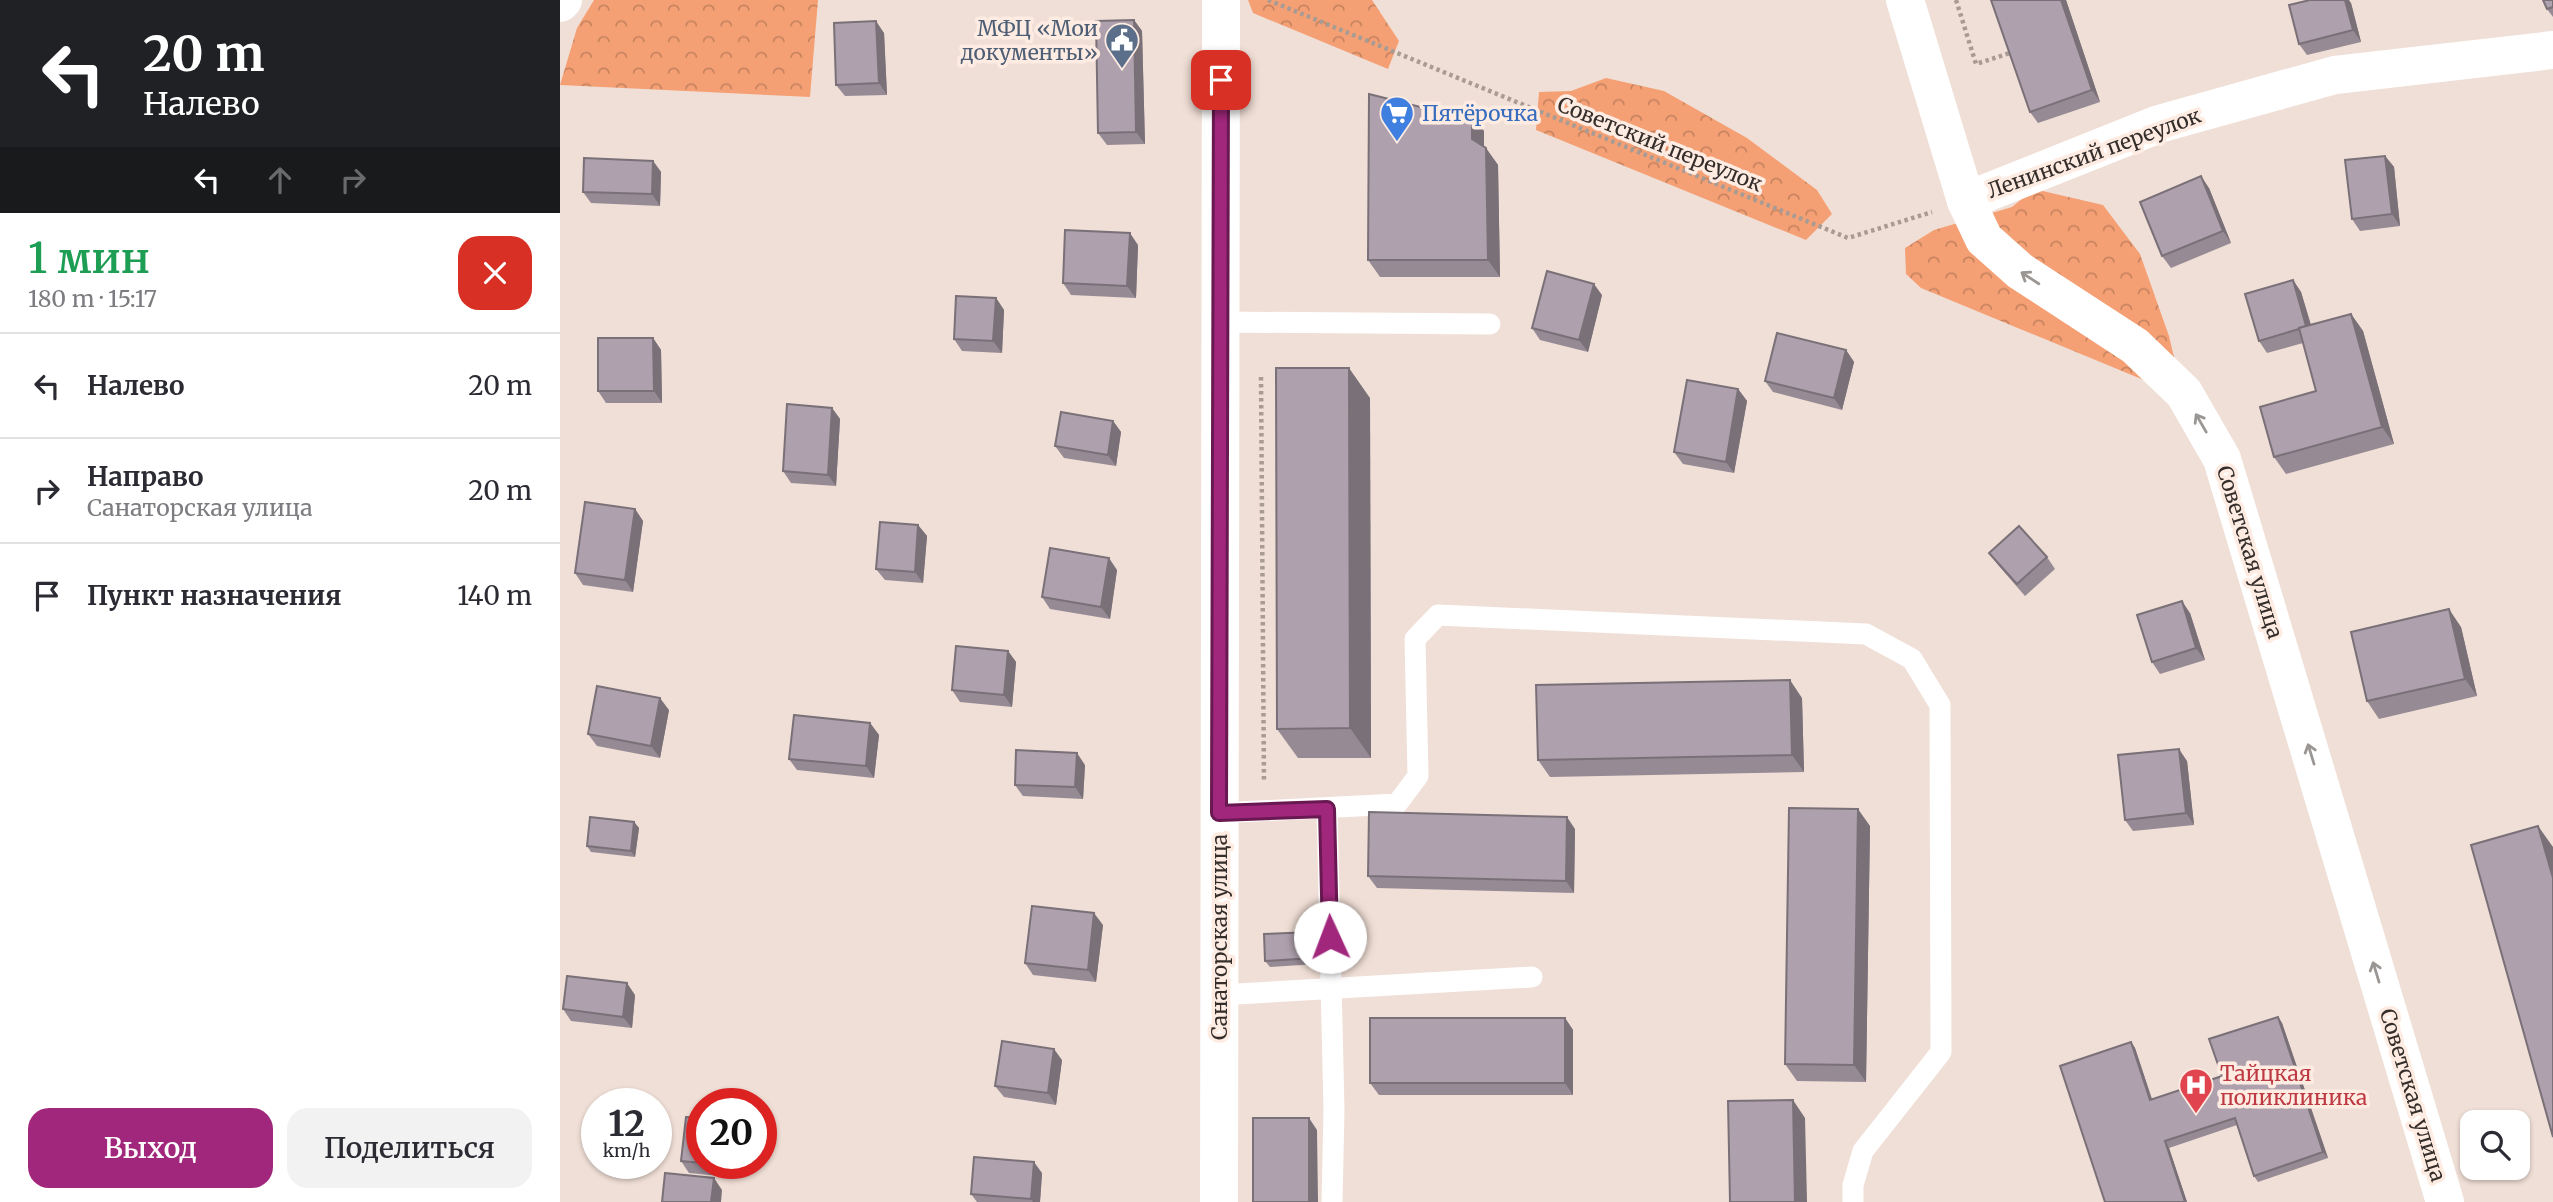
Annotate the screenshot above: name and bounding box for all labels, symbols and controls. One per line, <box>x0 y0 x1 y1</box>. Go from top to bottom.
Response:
place label: МФЦ «Мои документы» <box>960 15 1098 66</box>
public building icon: МФЦ «Мои документы» <box>1103 21 1141 70</box>
text: 20 m <box>143 23 264 84</box>
icon: left <box>28 28 119 119</box>
pin <box>1191 50 1251 110</box>
icon: arrive <box>1202 61 1240 99</box>
text: Налево <box>143 84 260 124</box>
street label: Советский переулок <box>1554 91 1766 197</box>
supermarket icon: Пятёрочка <box>1378 94 1416 143</box>
place label: Пятёрочка <box>1422 100 1538 127</box>
street label: Ленинский переулок <box>1983 102 2205 204</box>
icon: left <box>188 161 226 199</box>
icon: ahead <box>261 161 299 199</box>
icon: right <box>334 161 372 199</box>
text: 1 мин <box>28 232 150 284</box>
button: close <box>458 236 532 310</box>
one-way arrow <box>2021 271 2041 285</box>
text: 180 m · 15:17 <box>28 284 157 313</box>
icon: left <box>28 367 66 405</box>
text: Налево <box>87 369 185 402</box>
text: 20 m <box>468 369 532 402</box>
one-way arrow <box>2194 413 2208 433</box>
text: Направо <box>87 460 204 493</box>
street label: Советская улица <box>2211 462 2289 642</box>
icon: right <box>28 472 66 510</box>
text: 20 m <box>468 474 532 507</box>
text: Санаторская улица <box>87 493 313 522</box>
icon: arrive <box>28 577 66 615</box>
text: Пункт назначения <box>87 579 341 612</box>
text: 140 m <box>457 579 532 612</box>
one-way arrow <box>2303 744 2316 766</box>
street label: Санаторская улица <box>1206 834 1233 1040</box>
position arrow <box>1293 900 1367 974</box>
one-way arrow <box>2369 962 2382 984</box>
street label: Советская улица <box>2374 1005 2452 1185</box>
place label: Тайцкая поликлиника <box>2220 1060 2367 1111</box>
hospital icon: Тайцкая поликлиника <box>2177 1066 2215 1115</box>
speed limit sign: 20 <box>686 1088 777 1179</box>
text: 12 <box>608 1102 645 1146</box>
button: Выход <box>28 1108 273 1188</box>
button: Поделиться <box>287 1108 532 1188</box>
map controls <box>2460 1110 2530 1180</box>
button: search <box>2460 1110 2530 1180</box>
text: km/h <box>603 1139 650 1162</box>

